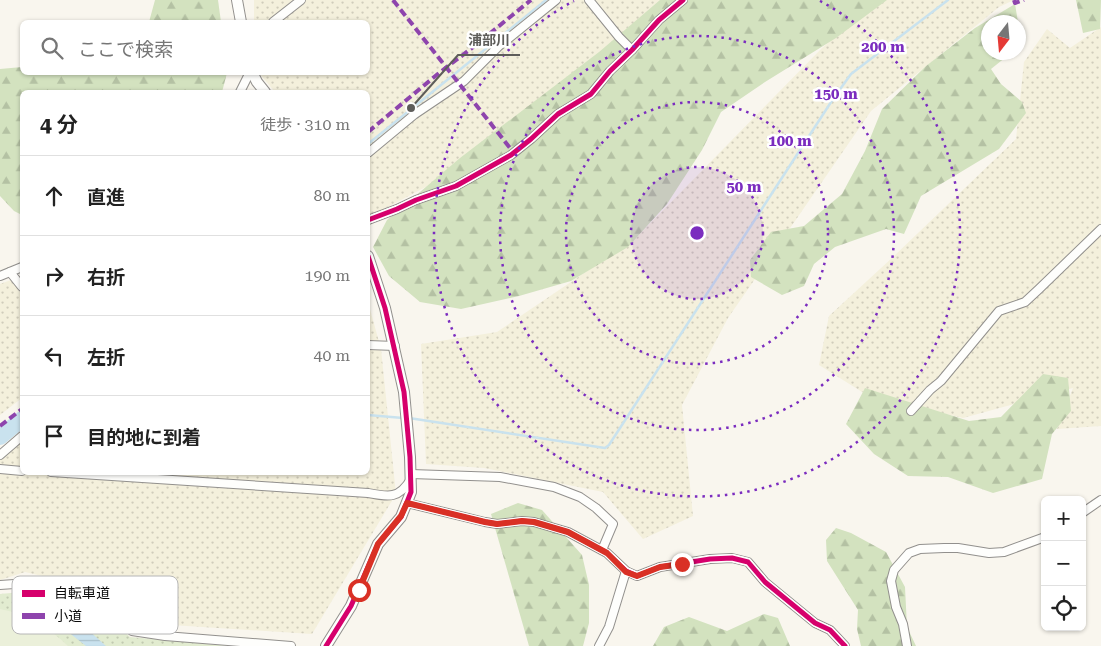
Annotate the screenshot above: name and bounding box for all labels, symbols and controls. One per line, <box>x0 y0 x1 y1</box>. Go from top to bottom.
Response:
north arrow <box>981 15 1026 60</box>
search box <box>20 20 370 75</box>
callout: 浦部川 <box>458 26 520 55</box>
text: 浦部川 <box>468 32 510 48</box>
icon: search <box>38 34 66 62</box>
text: ここで検索 <box>78 38 173 61</box>
text: 200 m <box>861 38 905 56</box>
text: 150 m <box>814 85 858 103</box>
text: 4 分 <box>40 113 78 137</box>
text: 徒歩 · 310 m <box>260 115 350 134</box>
text: 100 m <box>768 132 812 150</box>
text: 50 m <box>726 178 762 196</box>
icon: ahead <box>40 182 68 210</box>
text: 直進 <box>87 186 125 209</box>
text: 80 m <box>313 186 350 205</box>
centre of rings <box>688 224 706 242</box>
icon: right <box>40 262 68 290</box>
text: 右折 <box>87 266 125 289</box>
text: 190 m <box>304 266 350 285</box>
icon: left <box>40 342 68 370</box>
text: 左折 <box>87 346 125 369</box>
text: 40 m <box>313 346 350 365</box>
icon: arrive <box>40 422 68 450</box>
text: 目的地に到着 <box>87 426 201 449</box>
map controls <box>1041 496 1086 631</box>
button: + <box>1041 496 1086 541</box>
button: − <box>1041 541 1086 586</box>
route end <box>671 553 694 576</box>
legend <box>12 576 178 634</box>
route start <box>348 579 371 602</box>
text: 自転車道 <box>54 585 110 601</box>
button: locate <box>1041 586 1086 631</box>
text: 小道 <box>54 608 82 624</box>

